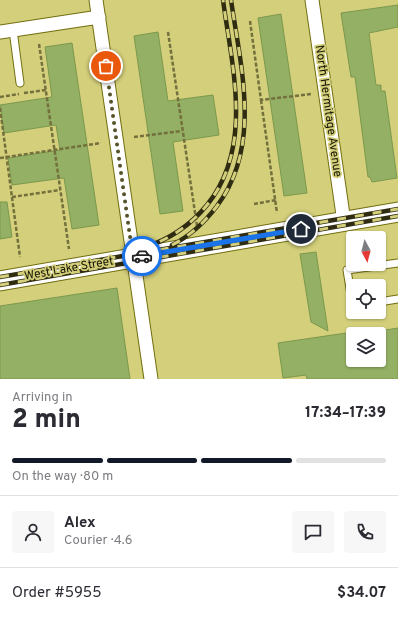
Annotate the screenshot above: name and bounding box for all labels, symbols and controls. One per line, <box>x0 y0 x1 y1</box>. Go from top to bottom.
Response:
street label: North Hermitage Avenue <box>311 44 345 178</box>
pin <box>89 49 123 83</box>
icon: bag <box>95 55 117 77</box>
pin <box>284 212 318 246</box>
icon: home <box>290 218 312 240</box>
north arrow <box>346 231 386 271</box>
map controls <box>346 231 386 367</box>
courier <box>122 236 162 276</box>
icon: car <box>131 245 153 267</box>
street label: West Lake Street <box>23 253 115 285</box>
button: locate <box>346 279 386 319</box>
button: layers <box>346 327 386 367</box>
text: Arriving in <box>12 390 73 406</box>
text: 2 min <box>12 404 81 437</box>
text: 17:34–17:39 <box>305 404 386 423</box>
text: On the way · 80 m <box>12 469 113 485</box>
button: person <box>12 511 54 553</box>
button: chat <box>292 511 334 553</box>
button: phone <box>344 511 386 553</box>
text: Alex <box>64 514 96 533</box>
text: Courier · 4.6 <box>64 533 132 549</box>
text: Order #5955 <box>12 584 101 603</box>
text: $34.07 <box>337 584 386 603</box>

